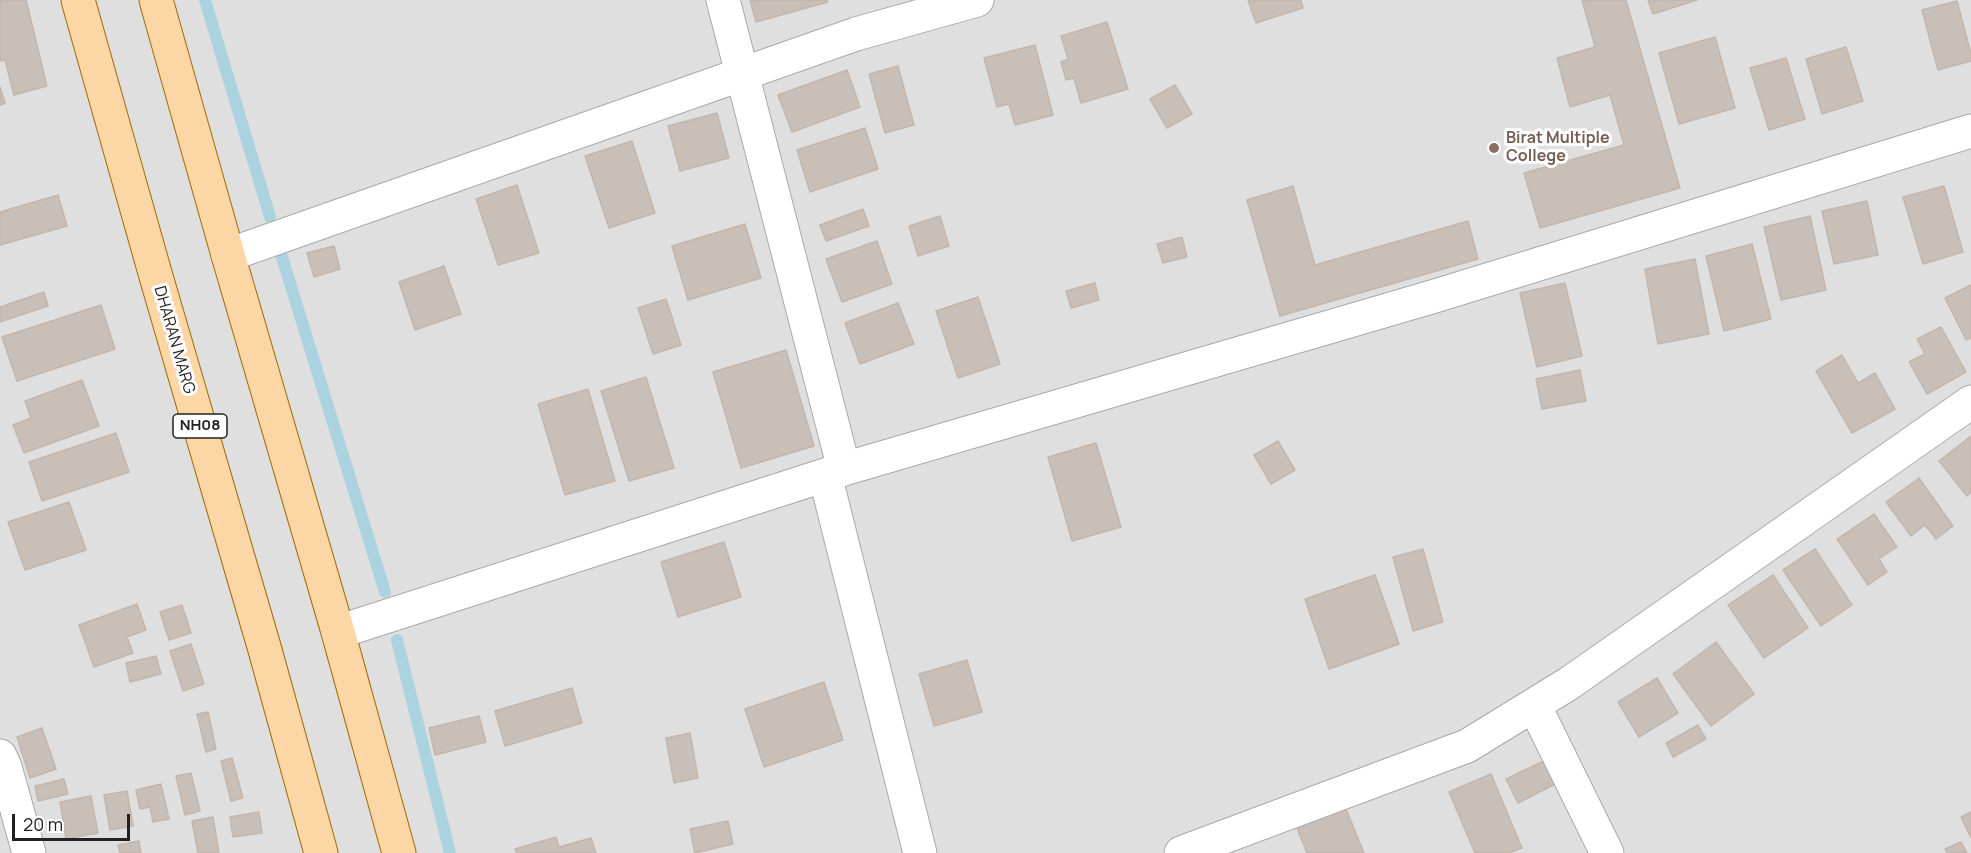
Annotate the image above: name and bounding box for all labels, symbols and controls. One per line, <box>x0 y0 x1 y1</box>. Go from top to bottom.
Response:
place label: Birat Multiple College <box>1506 129 1610 167</box>
marker: Birat Multiple College <box>1487 141 1501 155</box>
street label: DHARAN MARG <box>149 284 199 396</box>
road number: NH08 <box>173 414 227 438</box>
scale bar <box>15 802 134 840</box>
text: 20 m <box>23 812 63 836</box>

